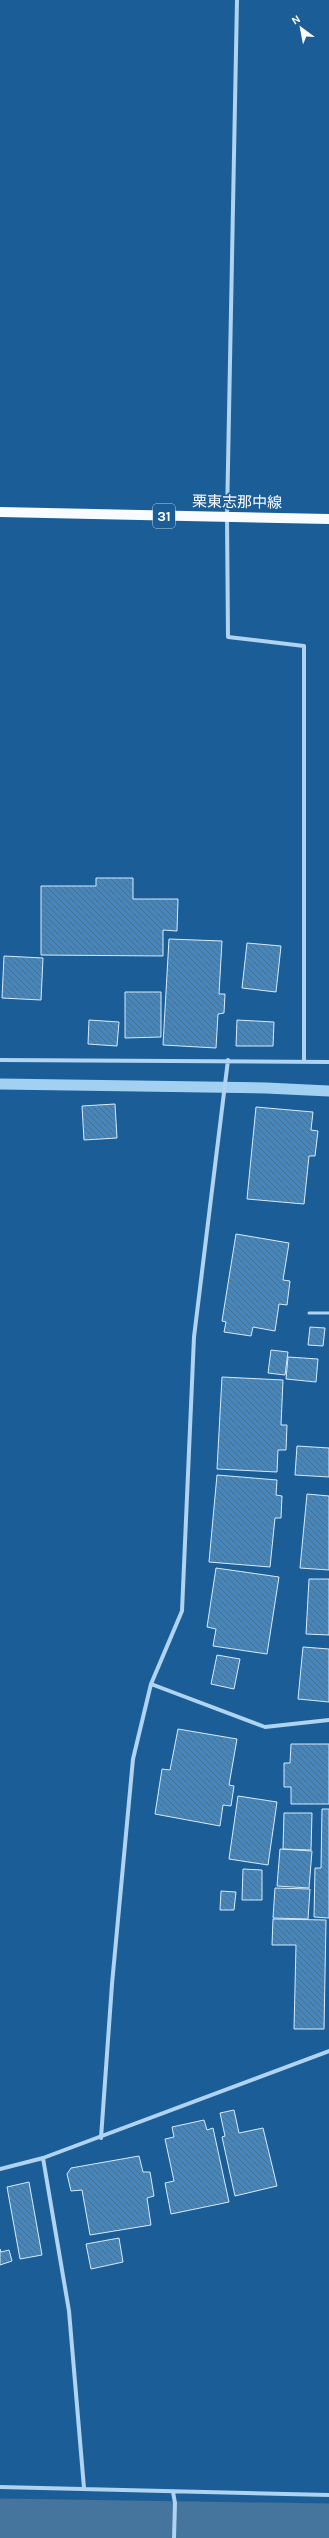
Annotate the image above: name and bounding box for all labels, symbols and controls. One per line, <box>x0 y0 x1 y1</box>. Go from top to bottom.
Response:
north arrow <box>281 8 321 48</box>
text: N <box>289 12 303 28</box>
street label: 栗東志那中線 <box>192 492 282 512</box>
road number: 31 <box>153 504 175 528</box>

